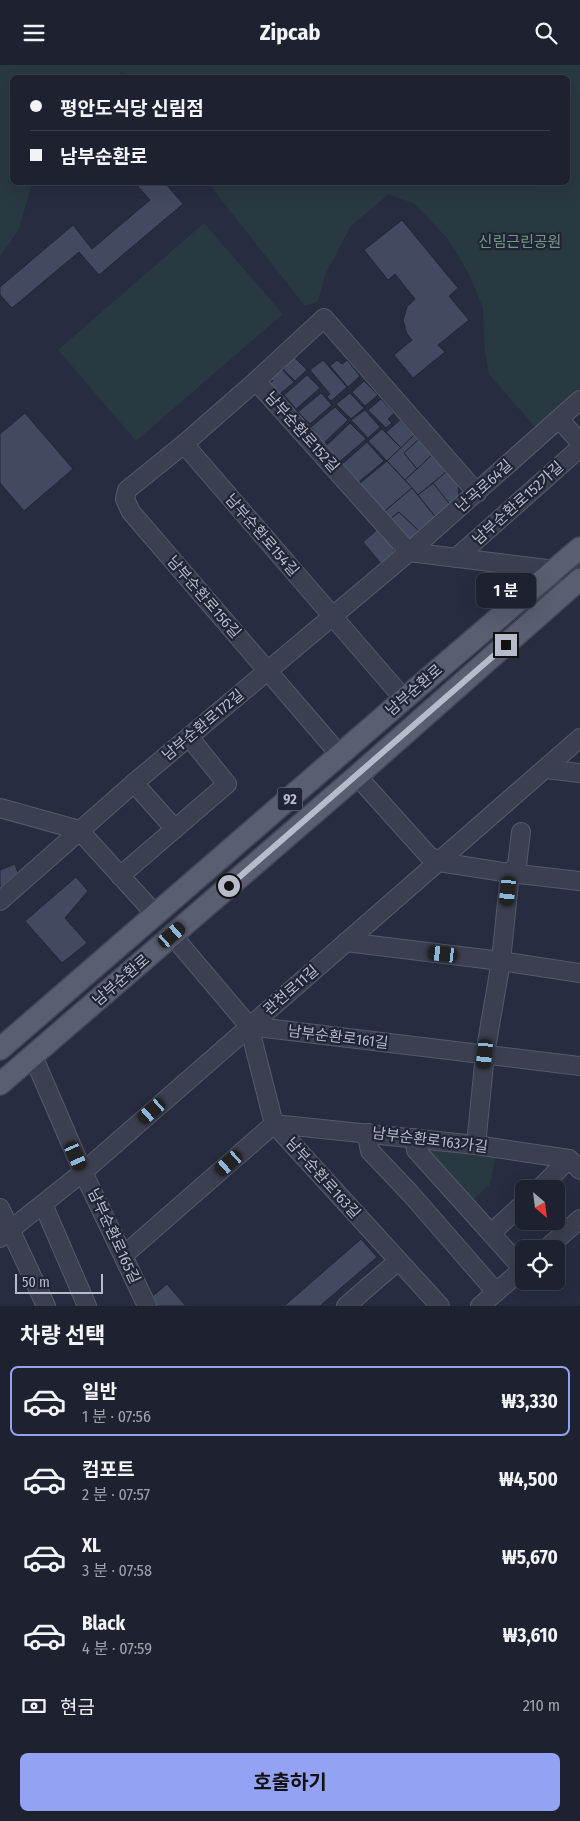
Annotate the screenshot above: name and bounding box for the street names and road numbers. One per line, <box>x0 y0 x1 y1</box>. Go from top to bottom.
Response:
street label: 남부순환로152길 <box>261 388 343 476</box>
street label: 난곡로64길 <box>452 456 516 516</box>
street label: 남부순환로152가길 <box>469 458 567 548</box>
street label: 남부순환로154길 <box>221 490 303 580</box>
street label: 남부순환로156길 <box>163 552 245 642</box>
street label: 남부순환로 <box>382 661 446 719</box>
street label: 남부순환로172길 <box>158 686 248 764</box>
road number: 92 <box>278 787 302 811</box>
street label: 남부순환로 <box>89 951 153 1009</box>
street label: 관천로11길 <box>260 961 322 1019</box>
street label: 남부순환로161길 <box>287 1022 389 1052</box>
street label: 남부순환로163가길 <box>371 1124 489 1156</box>
street label: 남부순환로163길 <box>282 1134 364 1222</box>
street label: 남부순환로165길 <box>84 1186 144 1286</box>

